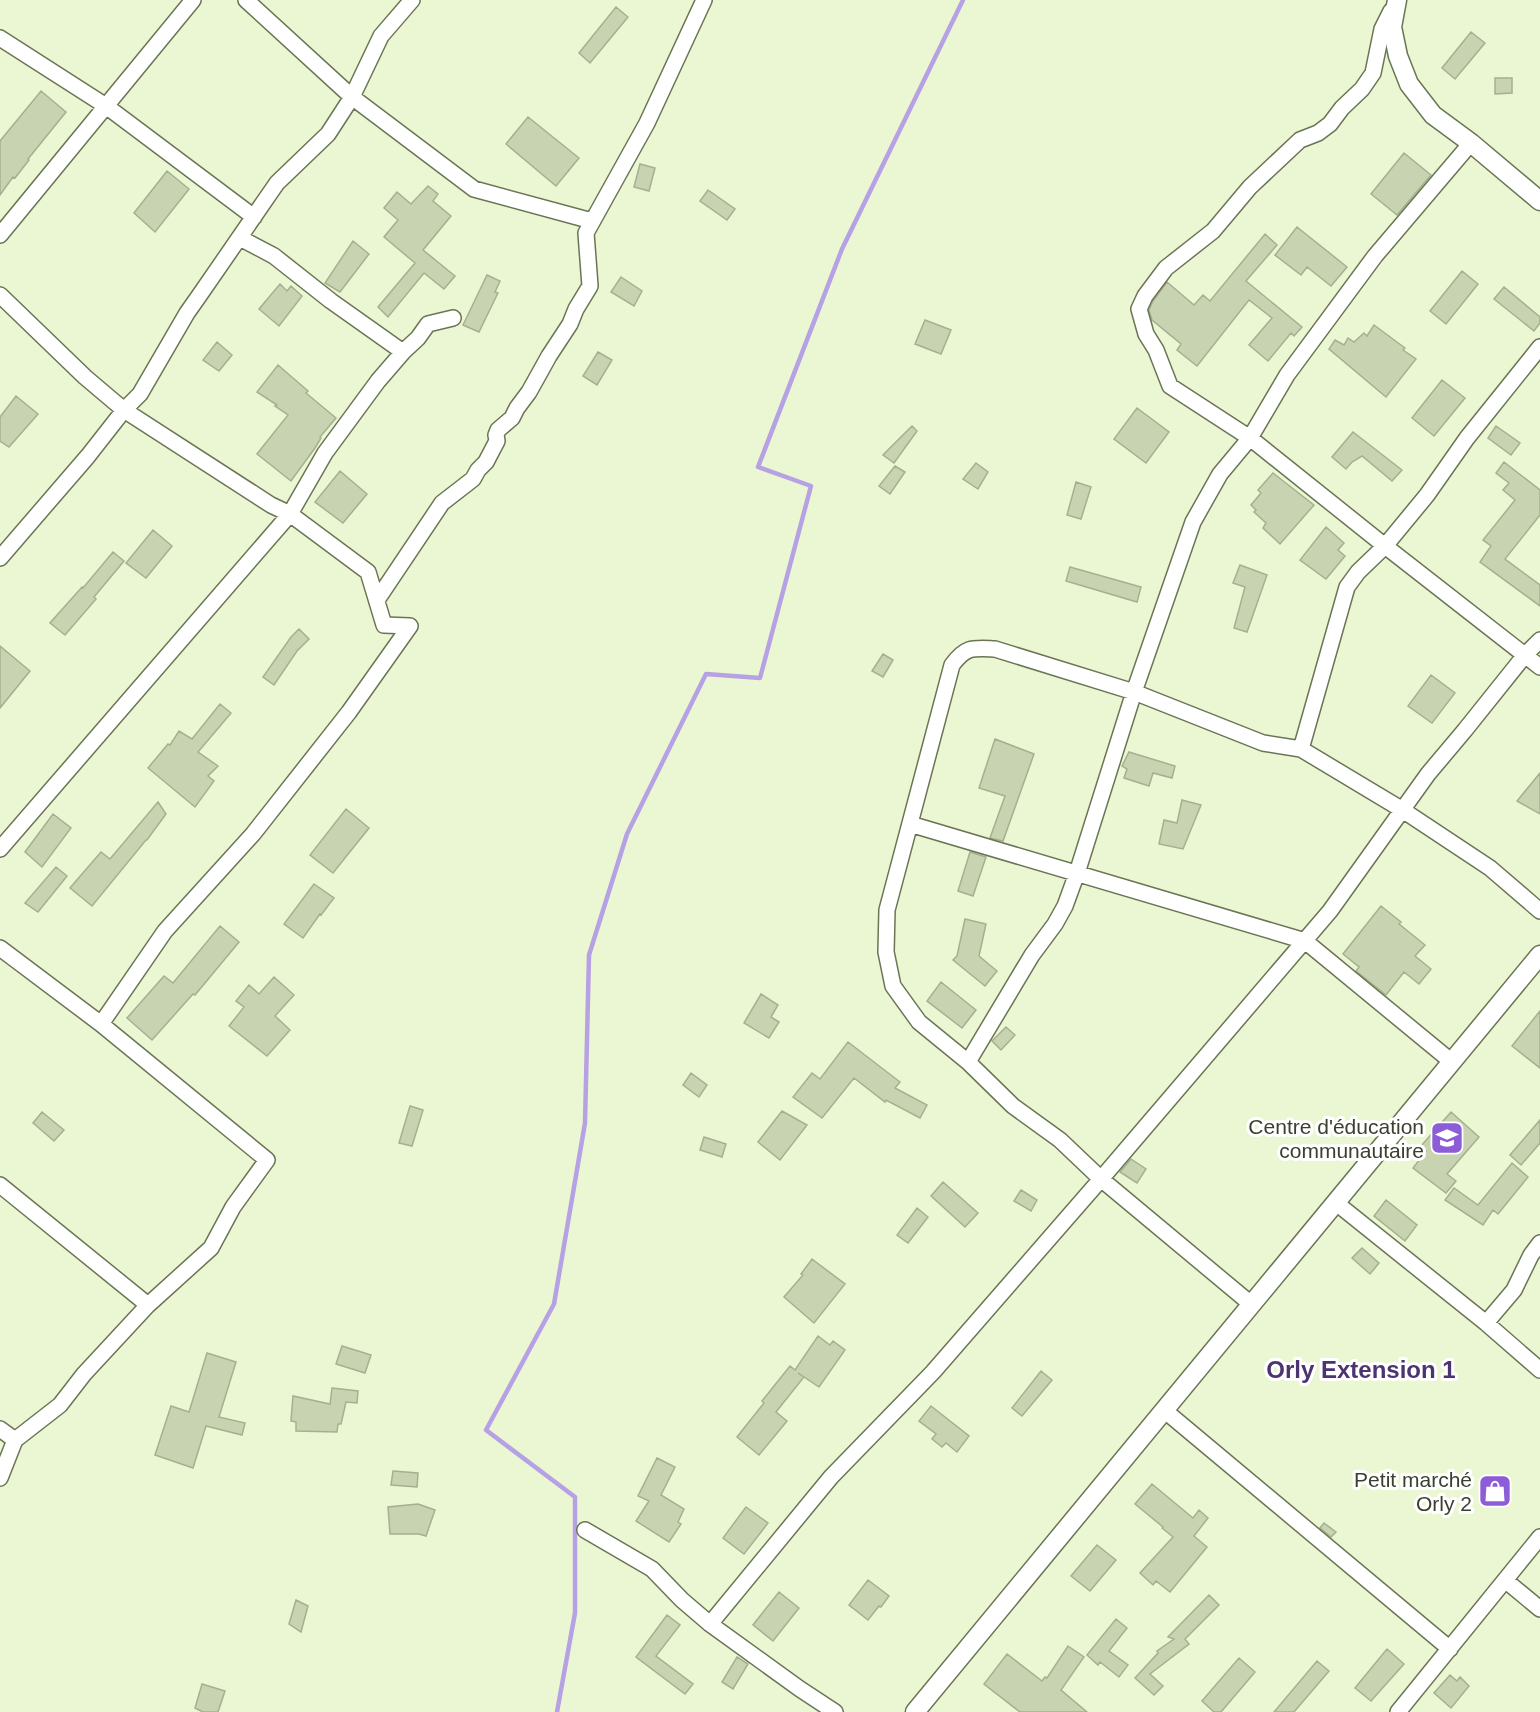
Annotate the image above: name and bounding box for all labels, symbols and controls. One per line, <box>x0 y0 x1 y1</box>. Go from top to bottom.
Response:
place label: Centre d'éducation communautaire <box>1248 1115 1424 1162</box>
school or university icon: Centre d'éducation communautaire <box>1429 1120 1465 1156</box>
district label: Orly Extension 1 <box>1266 1356 1456 1383</box>
place label: Petit marché Orly 2 <box>1354 1468 1472 1515</box>
shop icon: Petit marché Orly 2 <box>1477 1473 1513 1509</box>

